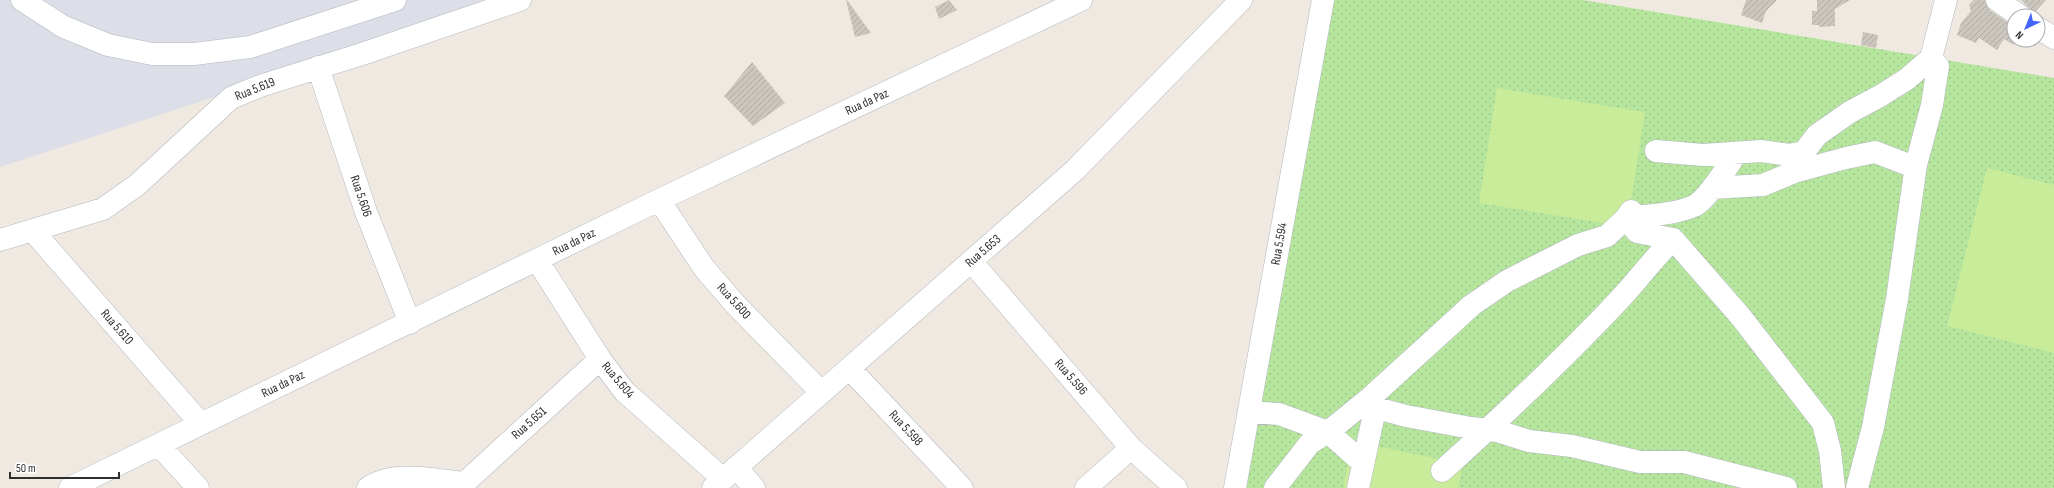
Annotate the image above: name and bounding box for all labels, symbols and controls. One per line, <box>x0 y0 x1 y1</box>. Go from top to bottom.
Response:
north arrow <box>2006 8 2046 48</box>
text: N <box>2013 28 2026 42</box>
street label: Rua 5.619 <box>233 74 278 104</box>
street label: Rua da Paz <box>843 85 892 119</box>
street label: Rua 5.606 <box>346 173 376 219</box>
street label: Rua 5.594 <box>1267 221 1291 266</box>
street label: Rua da Paz <box>550 225 598 259</box>
street label: Rua 5.653 <box>962 231 1004 271</box>
street label: Rua 5.600 <box>714 280 755 323</box>
street label: Rua 5.610 <box>97 306 137 348</box>
street label: Rua 5.596 <box>1051 356 1091 399</box>
street label: Rua 5.604 <box>598 358 638 402</box>
street label: Rua da Paz <box>259 367 307 401</box>
street label: Rua 5.651 <box>508 403 550 443</box>
street label: Rua 5.598 <box>886 407 927 449</box>
scale bar <box>10 454 119 480</box>
text: 50 m <box>16 461 36 476</box>

